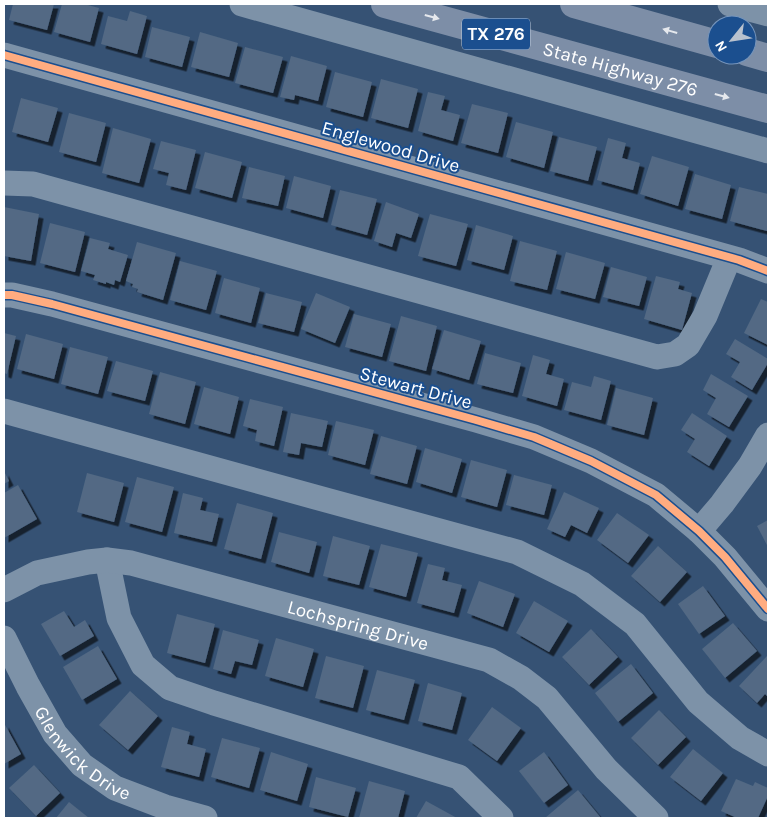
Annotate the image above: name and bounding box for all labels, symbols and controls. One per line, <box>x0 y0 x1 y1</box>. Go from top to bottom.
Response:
one-way arrow <box>424 13 439 21</box>
north arrow <box>707 15 757 65</box>
road number: TX 276 <box>462 18 530 50</box>
one-way arrow <box>662 26 677 34</box>
street label: State Highway 276 <box>540 38 700 101</box>
text: N <box>711 38 731 55</box>
one-way arrow <box>715 93 730 101</box>
street label: Englewood Drive <box>319 117 462 177</box>
street label: Stewart Drive <box>357 362 474 414</box>
street label: Lochspring Drive <box>285 596 431 655</box>
street label: Glenwick Drive <box>30 702 133 805</box>

